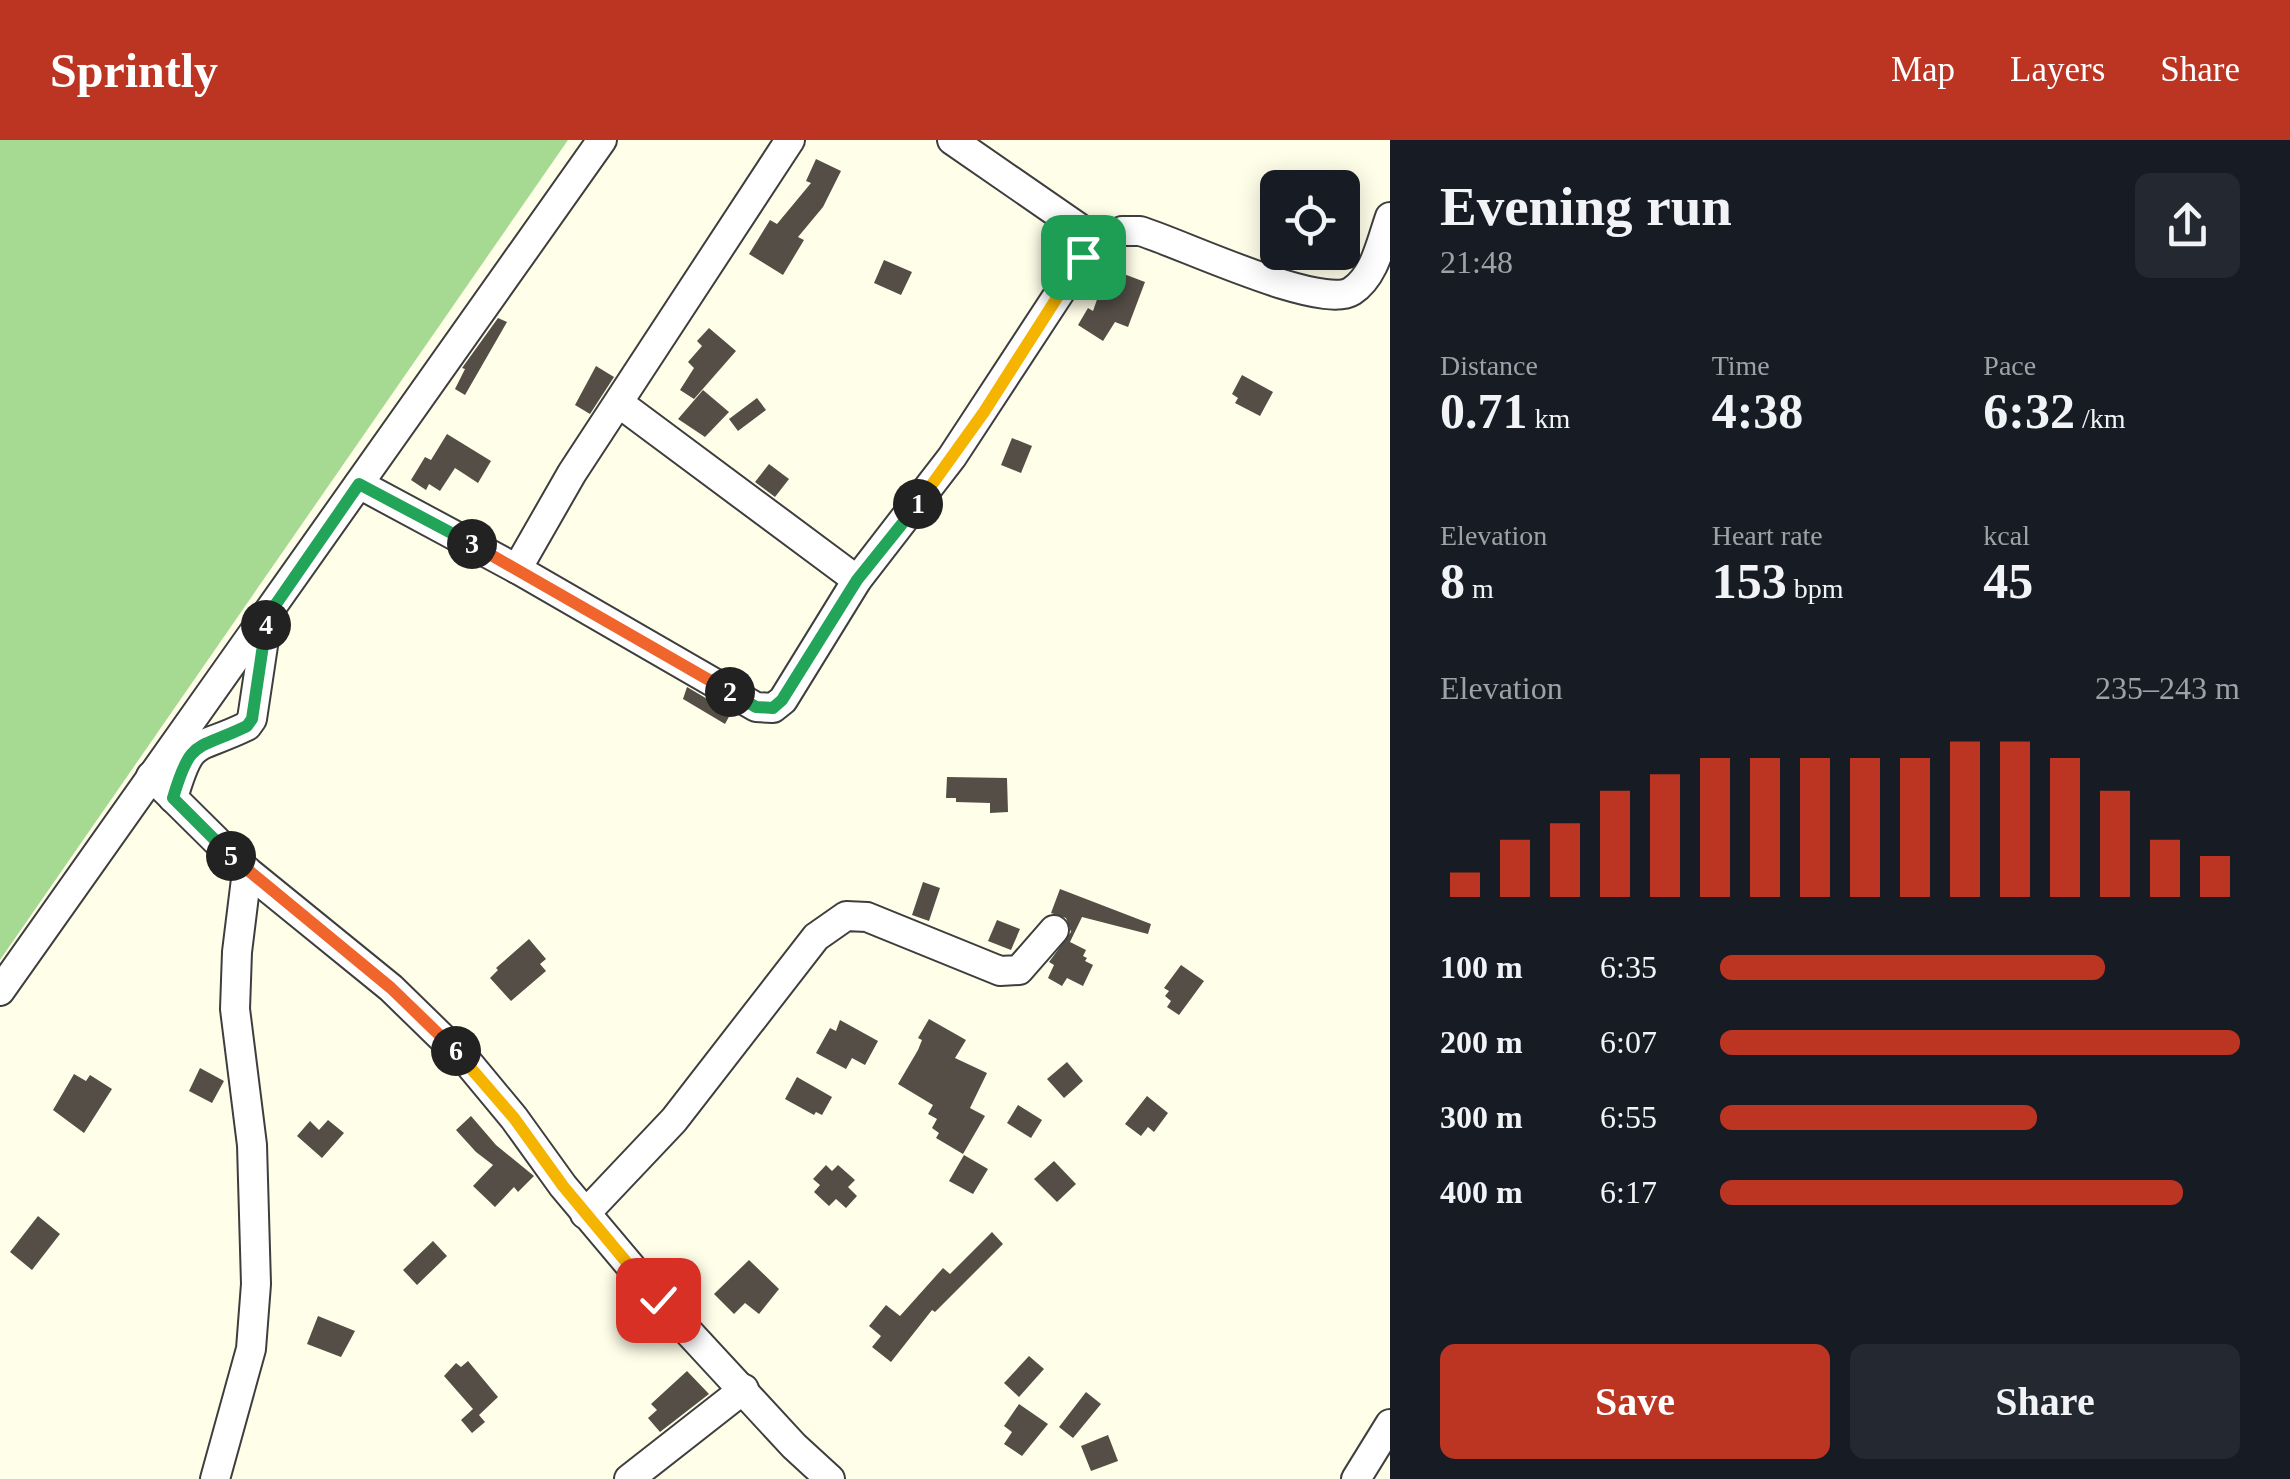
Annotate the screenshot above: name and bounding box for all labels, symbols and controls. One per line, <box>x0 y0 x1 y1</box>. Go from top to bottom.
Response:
text: Sprintly <box>50 44 218 97</box>
text: Map <box>1891 50 1955 89</box>
text: Layers <box>2010 50 2105 89</box>
text: Share <box>2160 50 2240 89</box>
map controls <box>1260 170 1360 270</box>
button: locate <box>1260 170 1360 270</box>
button: share <box>2135 173 2240 278</box>
text: Evening run <box>1440 176 1732 237</box>
pin <box>1041 215 1126 300</box>
icon: arrive <box>1056 230 1111 285</box>
text: 21:48 <box>1440 244 1513 280</box>
text: Distance <box>1440 350 1538 381</box>
text: Time <box>1712 350 1770 381</box>
text: Pace <box>1983 350 2036 381</box>
text: 0.71 <box>1440 383 1528 439</box>
text: 4:38 <box>1712 383 1803 439</box>
text: 6:32 <box>1983 383 2075 439</box>
text: km <box>1528 403 1570 434</box>
text: /km <box>2075 403 2126 434</box>
pin: 1 <box>893 479 943 529</box>
text: 1 <box>911 488 925 519</box>
pin: 3 <box>447 519 497 569</box>
text: Elevation <box>1440 520 1547 551</box>
text: Heart rate <box>1712 520 1823 551</box>
text: kcal <box>1983 520 2030 551</box>
text: 3 <box>465 528 479 559</box>
text: 8 <box>1440 553 1465 609</box>
text: 153 <box>1712 553 1787 609</box>
text: 45 <box>1983 553 2033 609</box>
text: m <box>1465 573 1494 604</box>
text: bpm <box>1787 573 1843 604</box>
pin: 4 <box>241 600 291 650</box>
text: 4 <box>259 609 273 640</box>
pin: 2 <box>705 667 755 717</box>
text: Elevation <box>1440 670 1563 706</box>
text: 235–243 m <box>2095 670 2240 706</box>
text: 2 <box>723 676 737 707</box>
pin: 5 <box>206 831 256 881</box>
text: 5 <box>224 840 238 871</box>
text: 100 m <box>1440 949 1523 985</box>
text: 6:35 <box>1600 949 1657 985</box>
text: 200 m <box>1440 1024 1523 1060</box>
text: 6:07 <box>1600 1024 1657 1060</box>
pin: 6 <box>431 1026 481 1076</box>
text: 6 <box>449 1035 463 1066</box>
text: 300 m <box>1440 1099 1523 1135</box>
text: 6:55 <box>1600 1099 1657 1135</box>
text: 400 m <box>1440 1174 1523 1210</box>
text: 6:17 <box>1600 1174 1657 1210</box>
pin <box>616 1258 701 1343</box>
icon: check <box>631 1273 686 1328</box>
button: Save <box>1440 1344 1830 1459</box>
button: Share <box>1850 1344 2240 1459</box>

